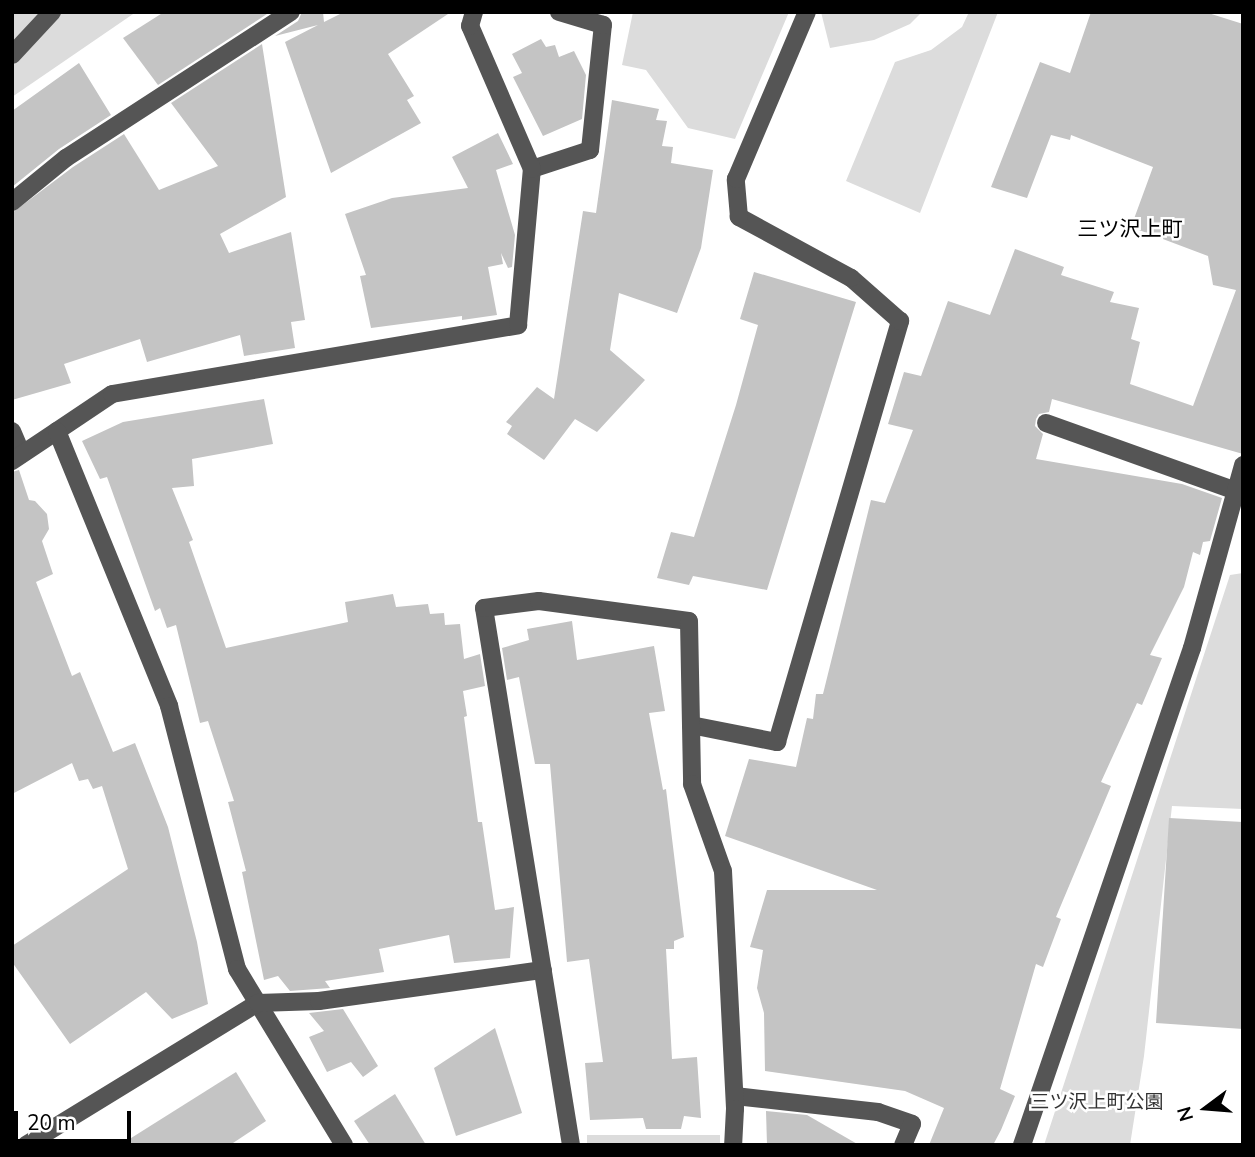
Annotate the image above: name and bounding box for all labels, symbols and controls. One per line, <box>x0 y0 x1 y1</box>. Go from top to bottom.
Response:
district label: 三ツ沢上町 <box>1078 216 1182 242</box>
north arrow <box>1171 1073 1241 1143</box>
park label: 三ツ沢上町公園 <box>1031 1092 1163 1114</box>
scale bar <box>18 1098 135 1142</box>
text: N <box>1171 1103 1200 1124</box>
text: 20 m <box>27 1109 76 1137</box>

